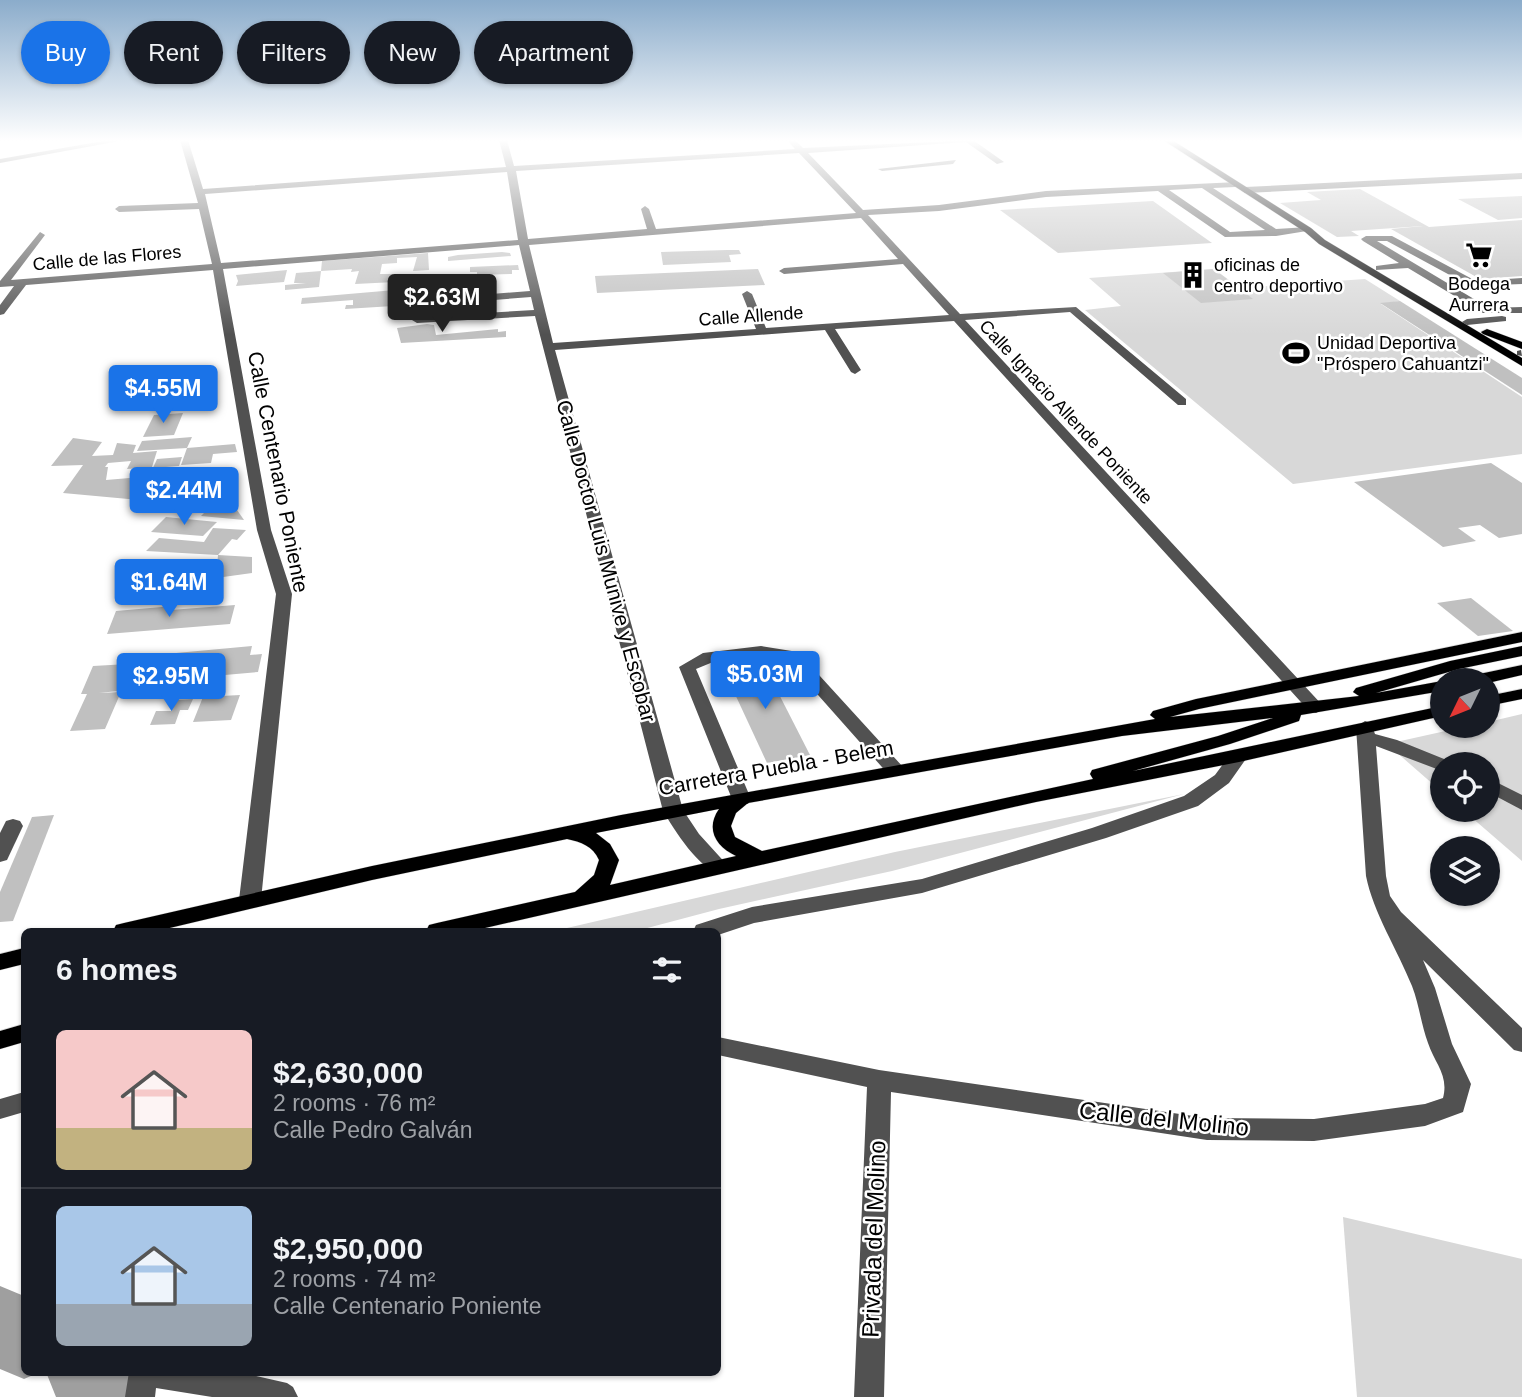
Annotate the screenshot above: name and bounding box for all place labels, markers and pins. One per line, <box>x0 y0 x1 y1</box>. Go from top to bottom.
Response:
supermarket icon: Bodega Aurrera <box>1464 240 1494 270</box>
place label: oficinas de centro deportivo <box>1214 255 1343 296</box>
building icon: oficinas de centro deportivo <box>1178 260 1208 290</box>
pin: $2.63M <box>385 274 499 334</box>
place label: Bodega Aurrera <box>1448 274 1511 315</box>
place label: Unidad Deportiva "Próspero Cahuantzi" <box>1317 333 1489 374</box>
sports icon: Unidad Deportiva "Próspero Cahuantzi" <box>1281 338 1311 368</box>
pin: $4.55M <box>106 366 220 425</box>
pin: $2.44M <box>127 468 241 527</box>
pin: $1.64M <box>112 560 226 619</box>
pin: $5.03M <box>708 652 822 711</box>
pin: $2.95M <box>114 654 228 713</box>

